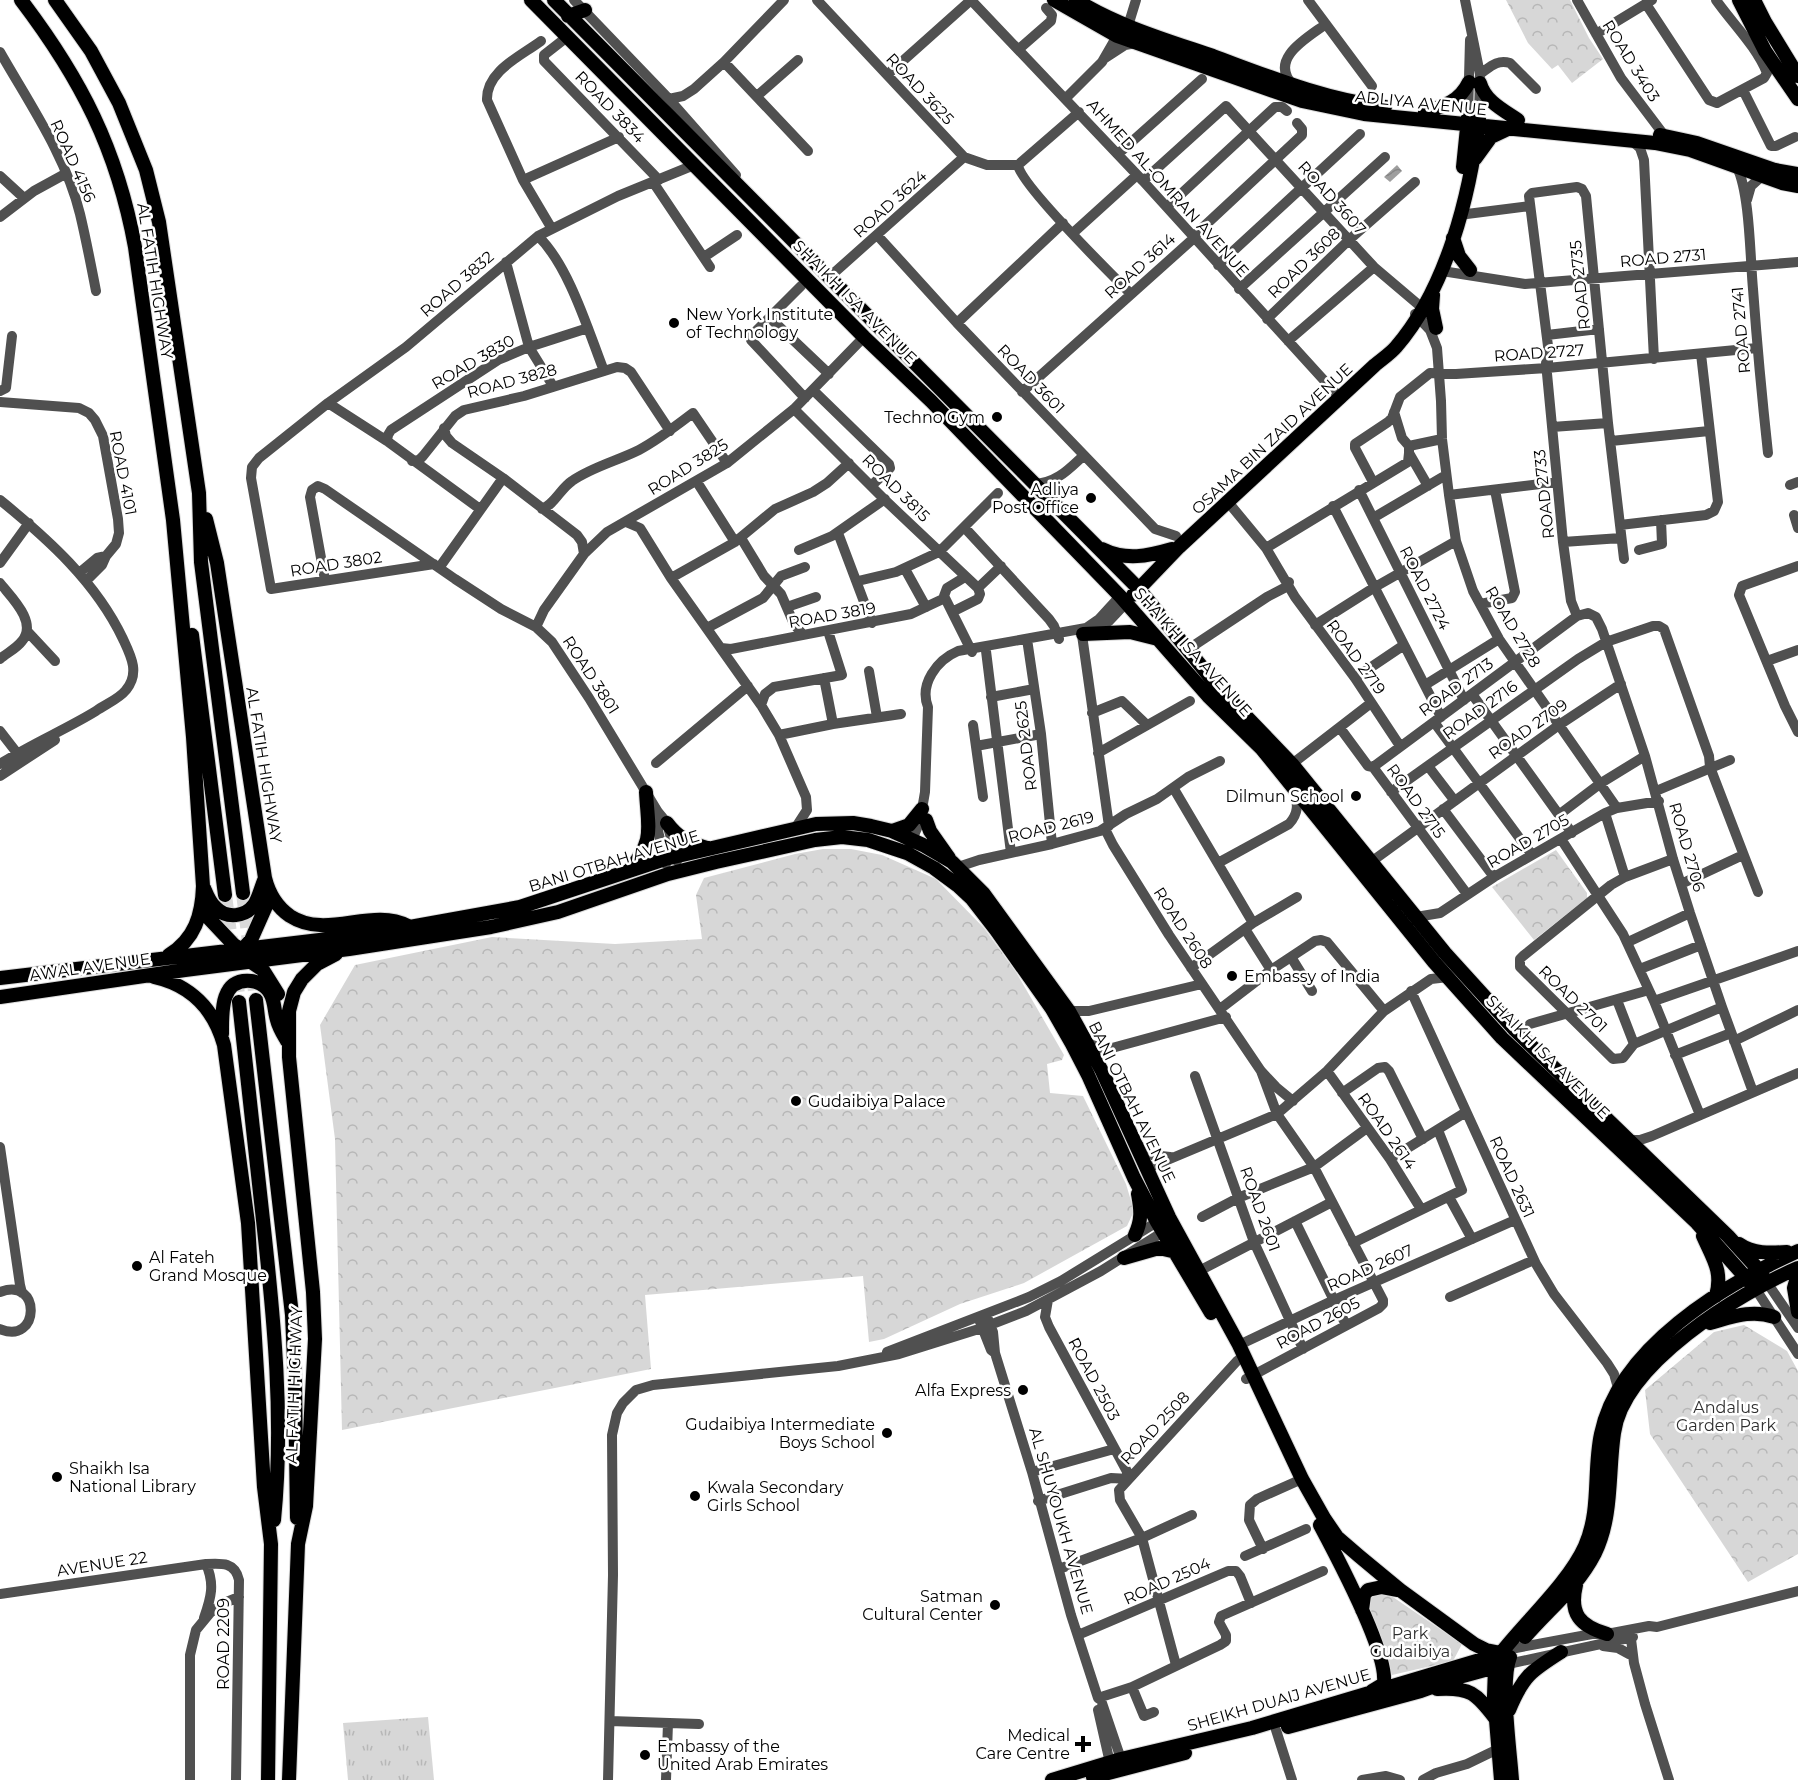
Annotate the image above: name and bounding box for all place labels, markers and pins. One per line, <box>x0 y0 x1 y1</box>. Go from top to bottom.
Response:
place label: New York Institute of Technology <box>686 305 833 342</box>
marker: New York Institute of Technology <box>667 316 681 330</box>
place label: Techno Gym <box>884 408 985 427</box>
marker: Techno Gym <box>990 410 1004 424</box>
place label: Adliya Post Office <box>992 480 1079 517</box>
marker: Adliya Post Office <box>1084 491 1098 505</box>
place label: Dilmun School <box>1226 787 1344 806</box>
marker: Dilmun School <box>1349 789 1363 803</box>
place label: Embassy of India <box>1244 967 1380 986</box>
marker: Embassy of India <box>1225 969 1239 983</box>
place label: Gudaibiya Palace <box>808 1092 946 1111</box>
marker: Gudaibiya Palace <box>789 1094 803 1108</box>
place label: Al Fateh Grand Mosque <box>149 1248 267 1285</box>
marker: Al Fateh Grand Mosque <box>130 1259 144 1273</box>
place label: Alfa Express <box>915 1381 1011 1400</box>
marker: Alfa Express <box>1016 1383 1030 1397</box>
place label: Gudaibiya Intermediate Boys School <box>685 1415 875 1452</box>
marker: Gudaibiya Intermediate Boys School <box>880 1426 894 1440</box>
place label: Shaikh Isa National Library <box>69 1459 196 1496</box>
marker: Shaikh Isa National Library <box>50 1470 64 1484</box>
place label: Kwala Secondary Girls School <box>707 1478 844 1515</box>
marker: Kwala Secondary Girls School <box>688 1489 702 1503</box>
place label: Satman Cultural Center <box>862 1587 983 1624</box>
marker: Satman Cultural Center <box>988 1598 1002 1612</box>
place label: Medical Care Centre <box>975 1726 1070 1763</box>
marker: Medical Care Centre <box>1074 1735 1092 1753</box>
place label: Embassy of the United Arab Emirates <box>657 1737 828 1774</box>
marker: Embassy of the United Arab Emirates <box>638 1748 652 1762</box>

